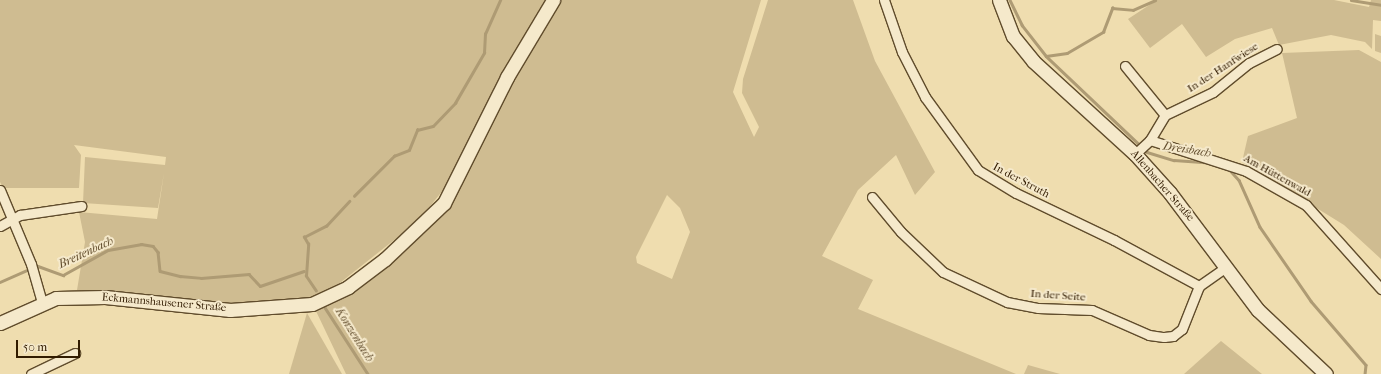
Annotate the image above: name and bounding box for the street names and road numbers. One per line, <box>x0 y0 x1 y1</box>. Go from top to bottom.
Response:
street label: In der Hanfwiese <box>1185 40 1261 96</box>
street label: Allenbacher Straße <box>1127 148 1197 224</box>
street label: Am Hüttenwald <box>1241 152 1313 200</box>
street label: In der Struth <box>990 161 1052 201</box>
street label: In der Seite <box>1030 287 1086 305</box>
street label: Eckmannshausener Straße <box>101 291 227 315</box>

